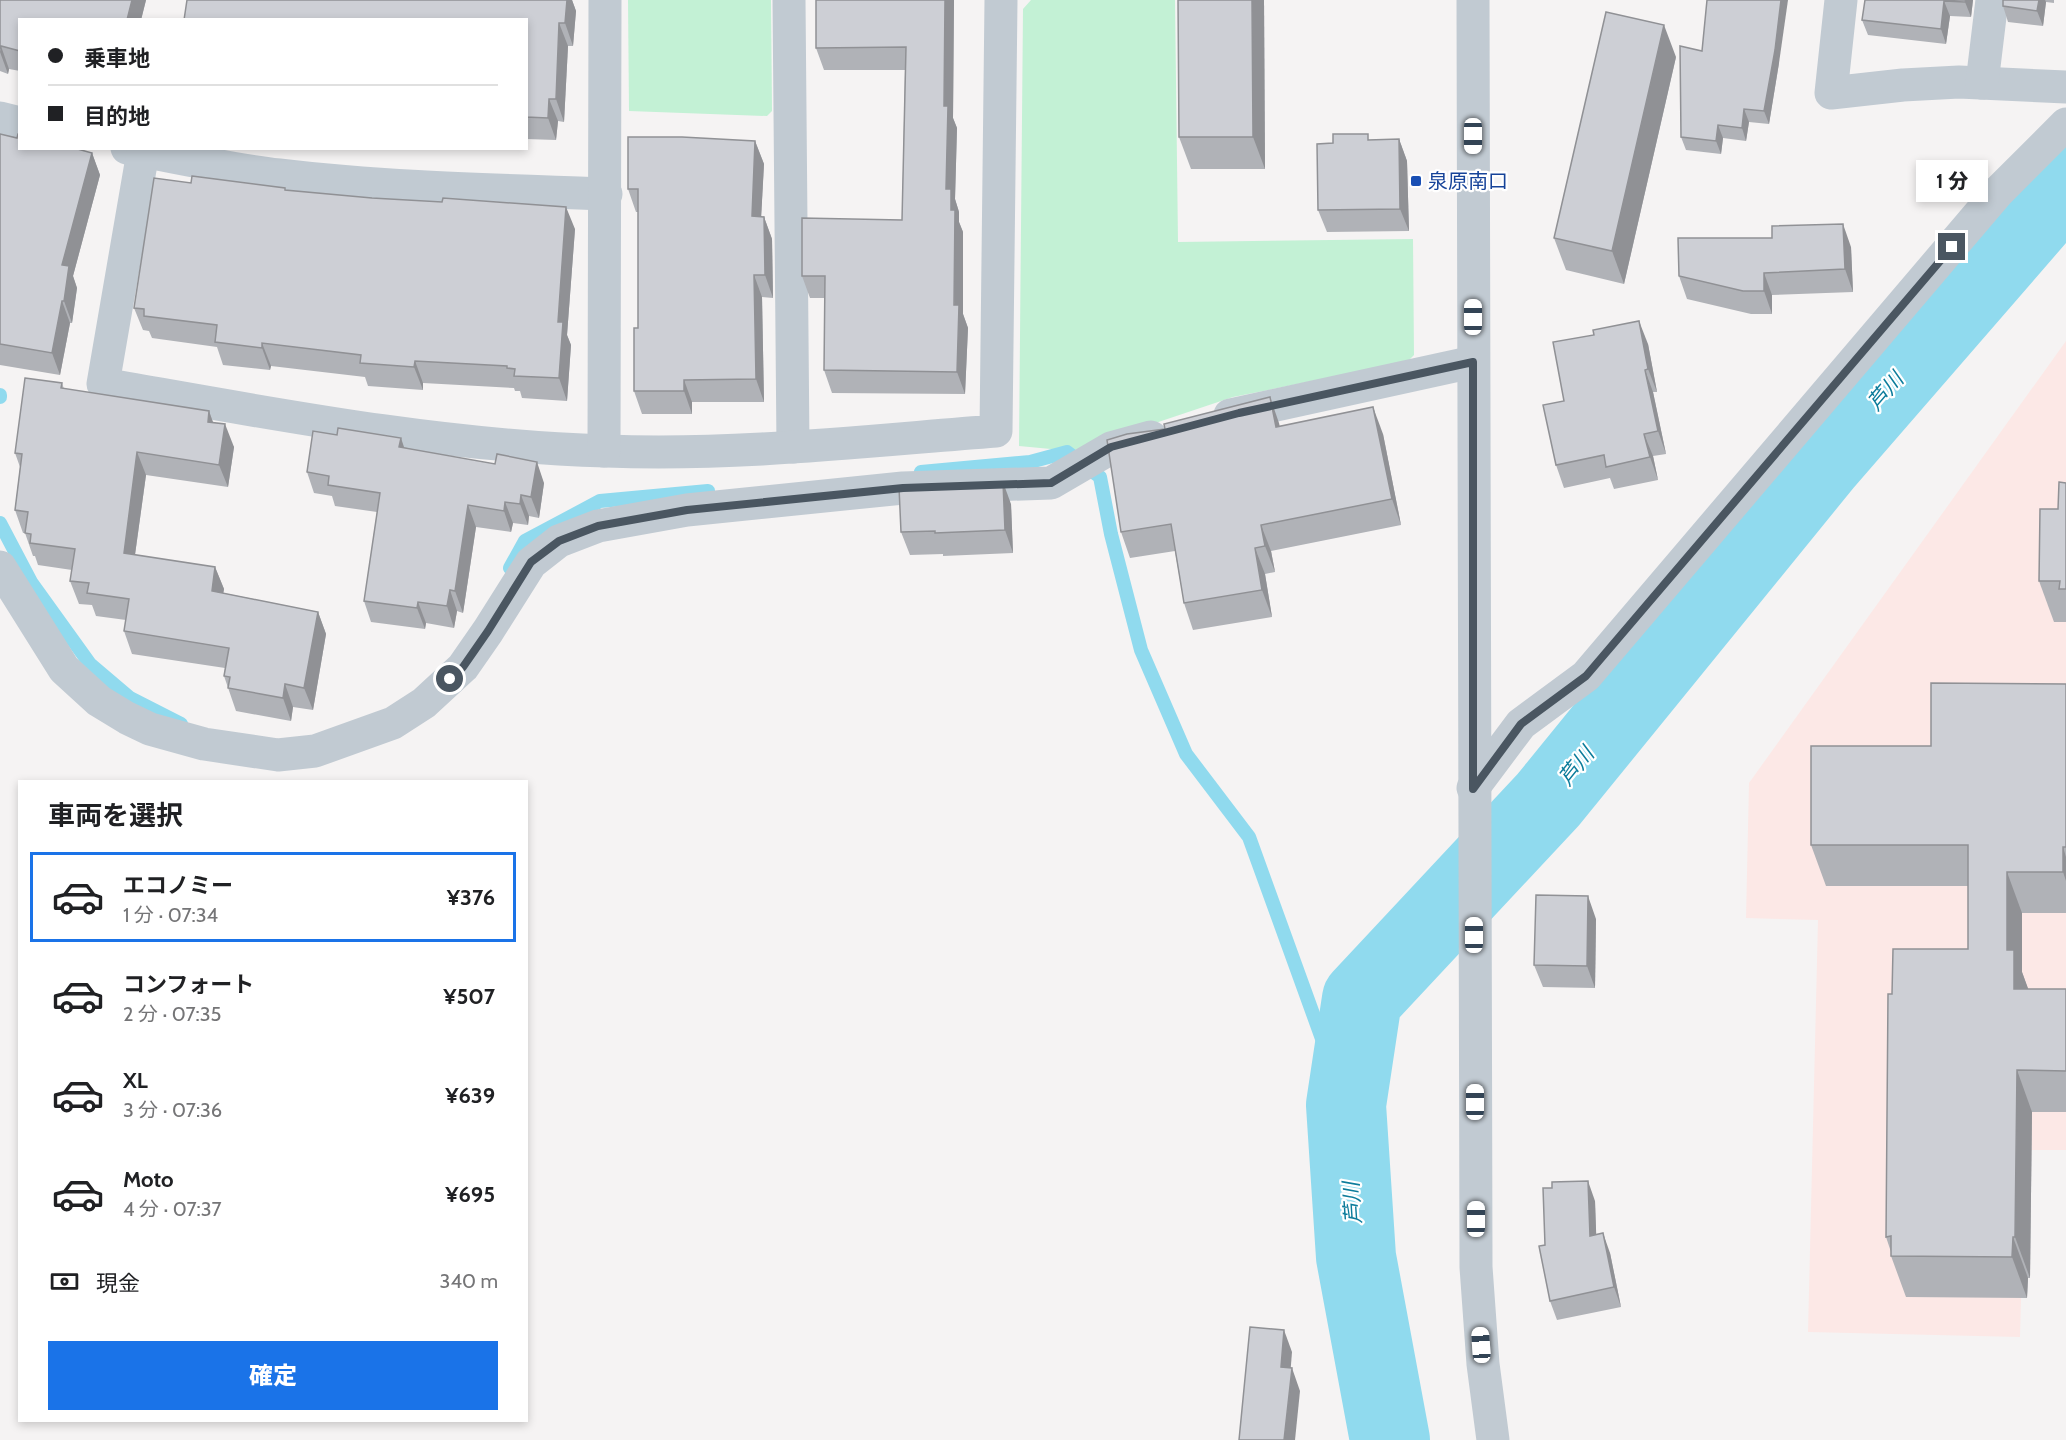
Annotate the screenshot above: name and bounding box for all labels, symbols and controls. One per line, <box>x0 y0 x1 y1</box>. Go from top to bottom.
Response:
text: 乗車地 <box>84 45 150 72</box>
text: 目的地 <box>84 103 150 130</box>
car <box>1464 118 1482 154</box>
callout: 1 分 <box>1916 160 1988 202</box>
place label: 泉原南口 <box>1428 169 1508 193</box>
text: 1 分 <box>1936 169 1968 193</box>
marker: 泉原南口 <box>1409 174 1423 188</box>
route end <box>1938 233 1965 260</box>
car <box>1464 299 1482 335</box>
water label: 芦川 <box>1862 365 1910 415</box>
route start <box>436 665 463 692</box>
water label: 芦川 <box>1553 740 1600 790</box>
text: 車両を選択 <box>48 799 183 832</box>
icon: car <box>51 870 105 924</box>
text: エコノミー <box>123 872 233 899</box>
text: ¥376 <box>447 884 495 911</box>
text: 1 分 · 07:34 <box>123 903 218 927</box>
car <box>1465 917 1483 953</box>
icon: car <box>51 969 105 1023</box>
text: コンフォート <box>123 971 254 998</box>
text: ¥507 <box>443 983 495 1010</box>
text: 2 分 · 07:35 <box>123 1002 221 1026</box>
text: XL <box>123 1067 148 1094</box>
icon: car <box>51 1068 105 1122</box>
text: ¥639 <box>445 1082 495 1109</box>
car <box>1466 1084 1484 1120</box>
text: 3 分 · 07:36 <box>123 1098 222 1122</box>
text: Moto <box>123 1166 174 1193</box>
icon: car <box>51 1167 105 1221</box>
water label: 芦川 <box>1338 1179 1366 1225</box>
text: ¥695 <box>445 1181 495 1208</box>
text: 4 分 · 07:37 <box>123 1197 222 1221</box>
car <box>1467 1201 1485 1237</box>
icon: cash <box>48 1265 81 1298</box>
text: 340 m <box>440 1269 498 1293</box>
text: 現金 <box>96 1270 140 1297</box>
car <box>1471 1326 1491 1364</box>
button: 確定 <box>48 1341 498 1410</box>

